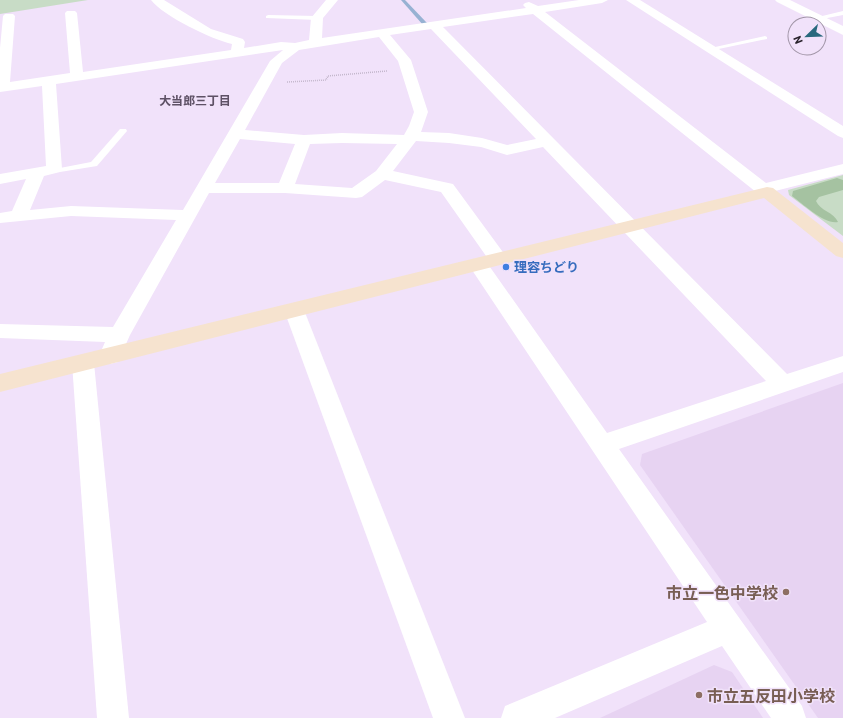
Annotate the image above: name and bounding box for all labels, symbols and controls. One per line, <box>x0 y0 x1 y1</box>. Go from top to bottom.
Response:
north arrow <box>787 16 827 56</box>
text: N <box>790 34 805 46</box>
district label: 大当郎三丁目 <box>159 93 231 107</box>
place label: 理容ちどり <box>514 259 579 275</box>
marker: 理容ちどり <box>501 262 511 272</box>
place label: 市立一色中学校 <box>666 583 778 602</box>
marker: 市立一色中学校 <box>781 587 791 597</box>
place label: 市立五反田小学校 <box>707 686 835 705</box>
marker: 市立五反田小学校 <box>694 690 704 700</box>

